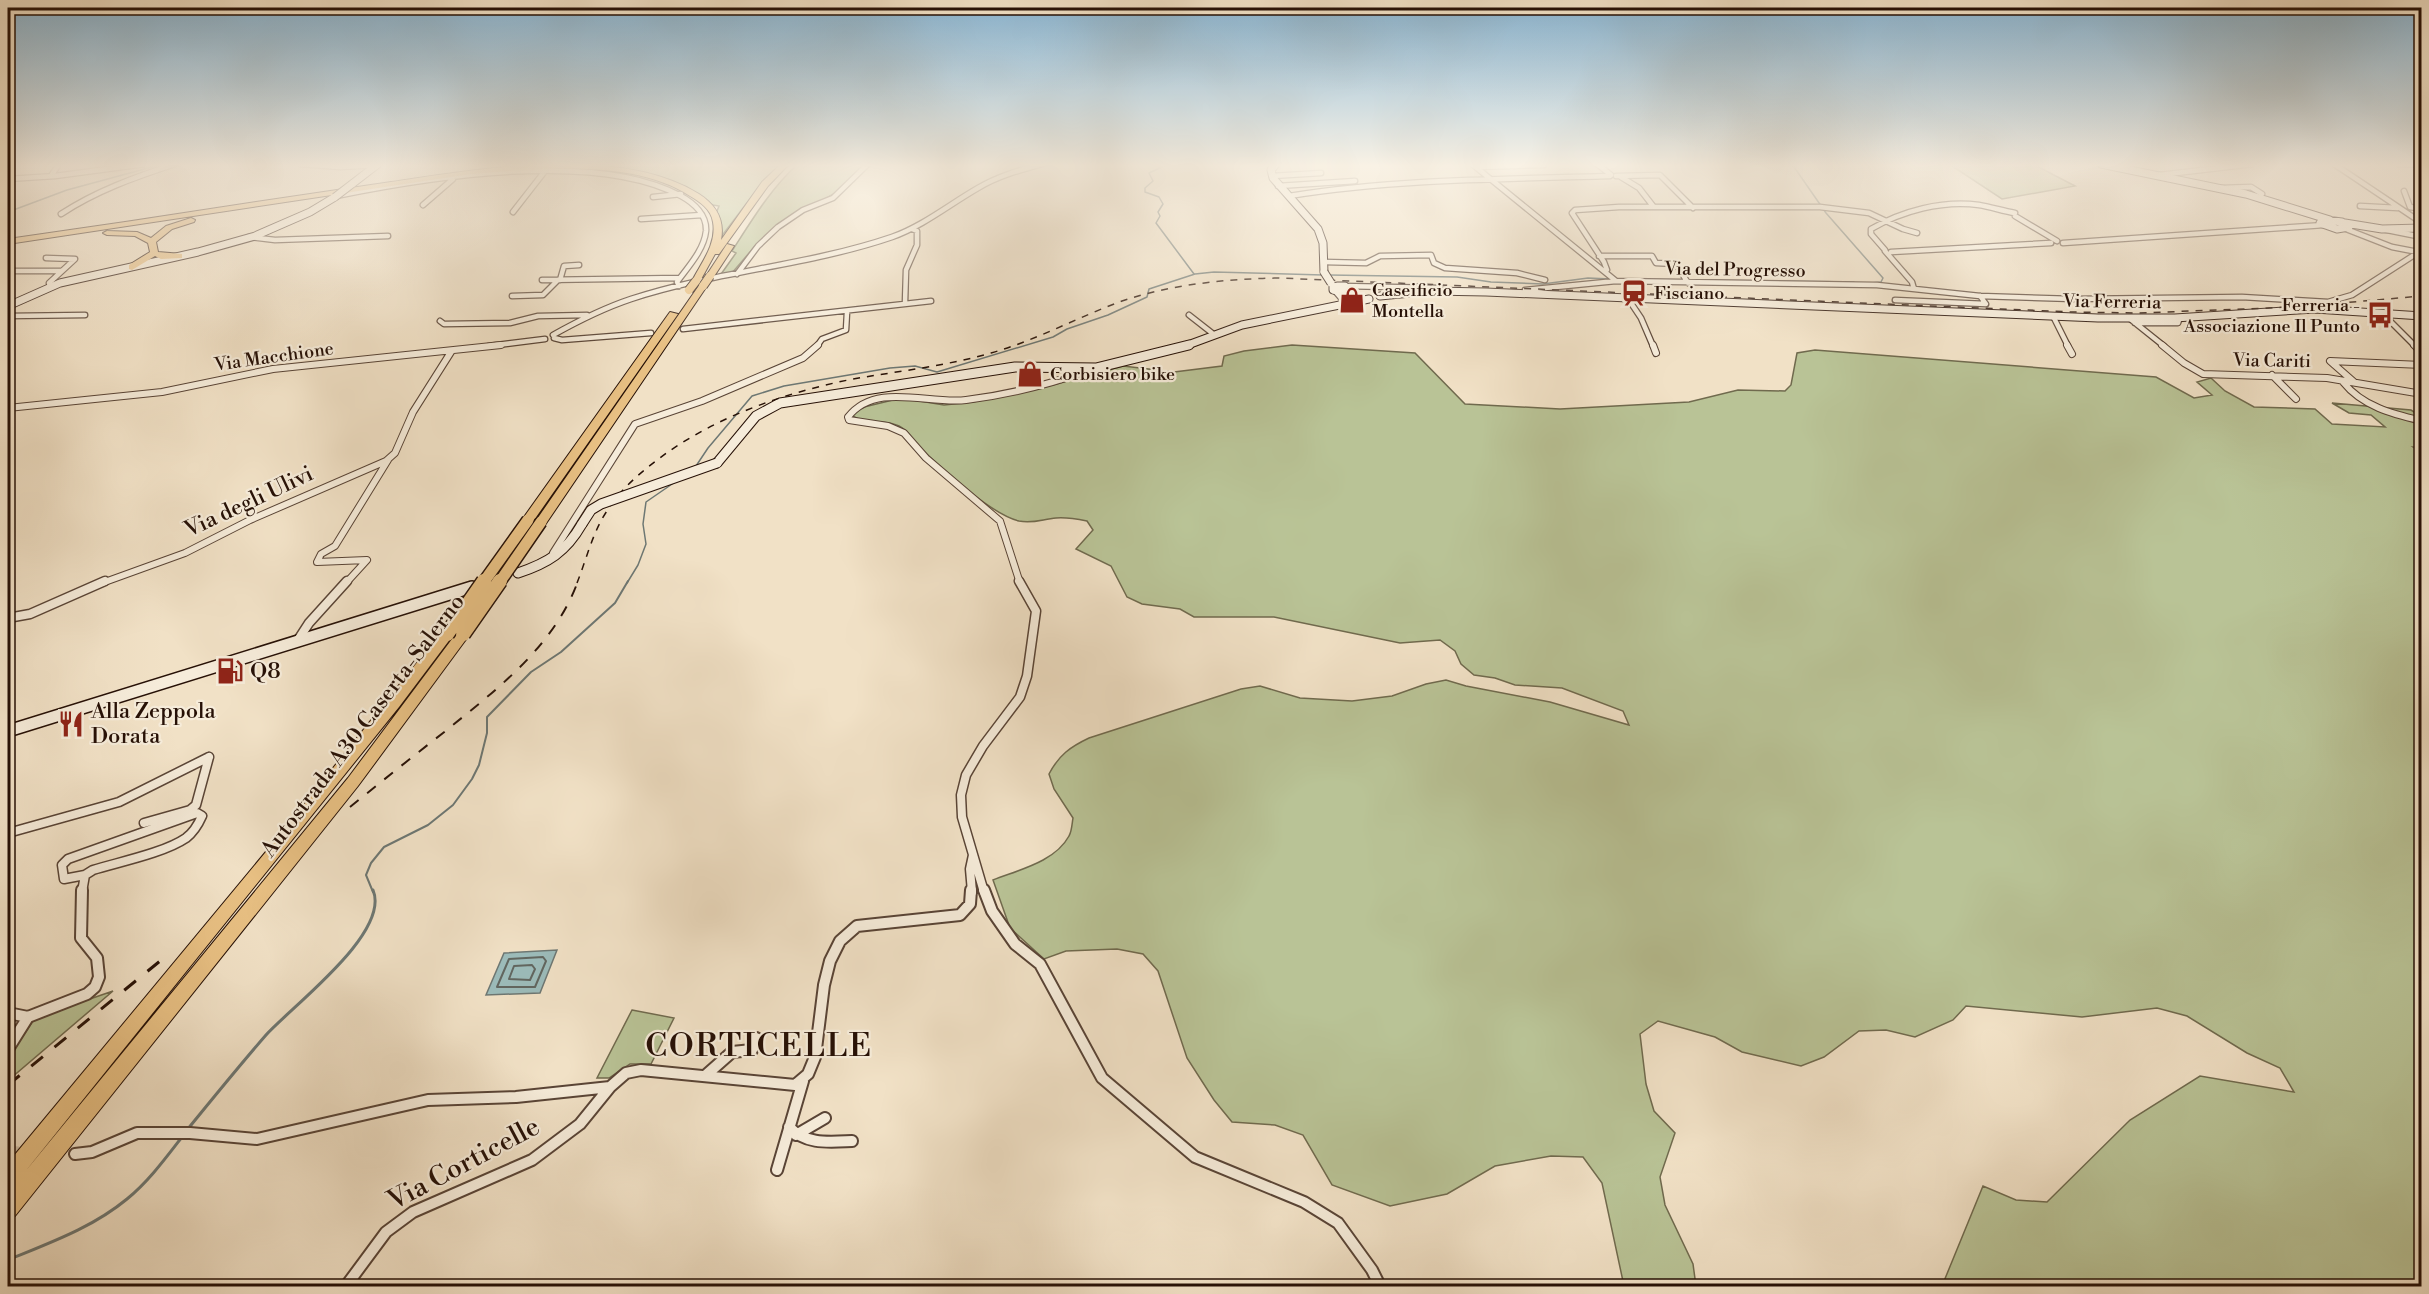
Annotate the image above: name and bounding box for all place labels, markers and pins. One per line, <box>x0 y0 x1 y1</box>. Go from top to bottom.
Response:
station icon: Fisciano <box>1619 278 1649 308</box>
place label: Caseificio Montella <box>1372 279 1453 323</box>
place label: Fisciano <box>1654 282 1724 305</box>
shop icon: Caseificio Montella <box>1337 285 1367 315</box>
place label: Ferreria - Associazione Il Punto <box>2183 294 2360 338</box>
bus stop icon: Ferreria - Associazione Il Punto <box>2365 300 2395 330</box>
shop icon: Corbisiero bike <box>1015 359 1045 389</box>
place label: Corbisiero bike <box>1050 363 1175 386</box>
fuel station icon: Q8 <box>215 656 245 686</box>
place label: Q8 <box>250 658 281 685</box>
place label: Alla Zeppola Dorata <box>90 698 217 750</box>
restaurant icon: Alla Zeppola Dorata <box>56 709 86 739</box>

